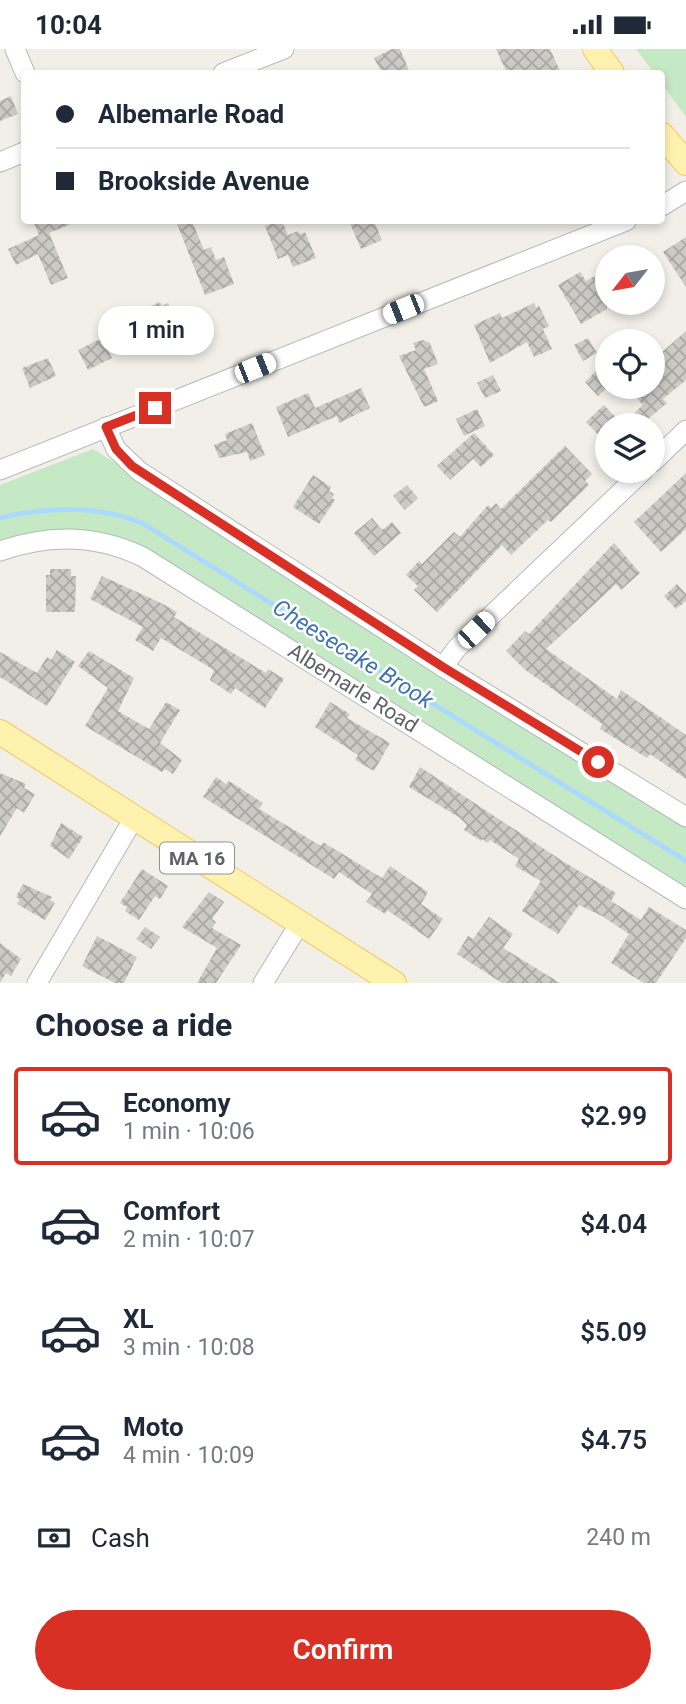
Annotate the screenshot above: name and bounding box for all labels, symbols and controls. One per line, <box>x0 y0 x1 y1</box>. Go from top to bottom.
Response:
text: 10:04 <box>35 10 102 40</box>
text: Albemarle Road <box>98 99 284 129</box>
text: Brookside Avenue <box>98 166 309 196</box>
north arrow <box>595 245 665 315</box>
map controls <box>595 245 665 483</box>
car <box>380 291 427 327</box>
callout: 1 min <box>97 307 213 355</box>
text: 1 min <box>127 317 185 344</box>
button: locate <box>595 329 665 399</box>
car <box>232 350 279 386</box>
route end <box>139 392 171 424</box>
button: layers <box>595 413 665 483</box>
water label: Cheesecake Brook <box>268 594 439 715</box>
car <box>454 608 499 652</box>
street label: Albemarle Road <box>284 639 422 737</box>
route start <box>582 746 614 778</box>
road number: MA 16 <box>160 843 234 873</box>
text: Choose a ride <box>35 1006 232 1044</box>
icon: car <box>39 1085 102 1148</box>
text: Economy <box>123 1088 230 1118</box>
text: $2.99 <box>580 1101 647 1131</box>
text: 1 min · 10:06 <box>123 1118 255 1145</box>
icon: car <box>39 1193 102 1256</box>
text: Comfort <box>123 1196 220 1226</box>
text: $4.04 <box>580 1209 647 1239</box>
text: 2 min · 10:07 <box>123 1226 255 1253</box>
icon: car <box>39 1301 102 1364</box>
text: XL <box>123 1304 154 1334</box>
text: $5.09 <box>580 1317 647 1347</box>
text: 3 min · 10:08 <box>123 1334 255 1361</box>
icon: car <box>39 1409 102 1472</box>
text: Moto <box>123 1412 184 1442</box>
text: $4.75 <box>580 1425 647 1455</box>
text: 4 min · 10:09 <box>123 1442 255 1469</box>
icon: cash <box>35 1519 73 1557</box>
text: Cash <box>91 1523 150 1553</box>
text: 240 m <box>586 1524 651 1551</box>
button: Confirm <box>35 1610 651 1690</box>

